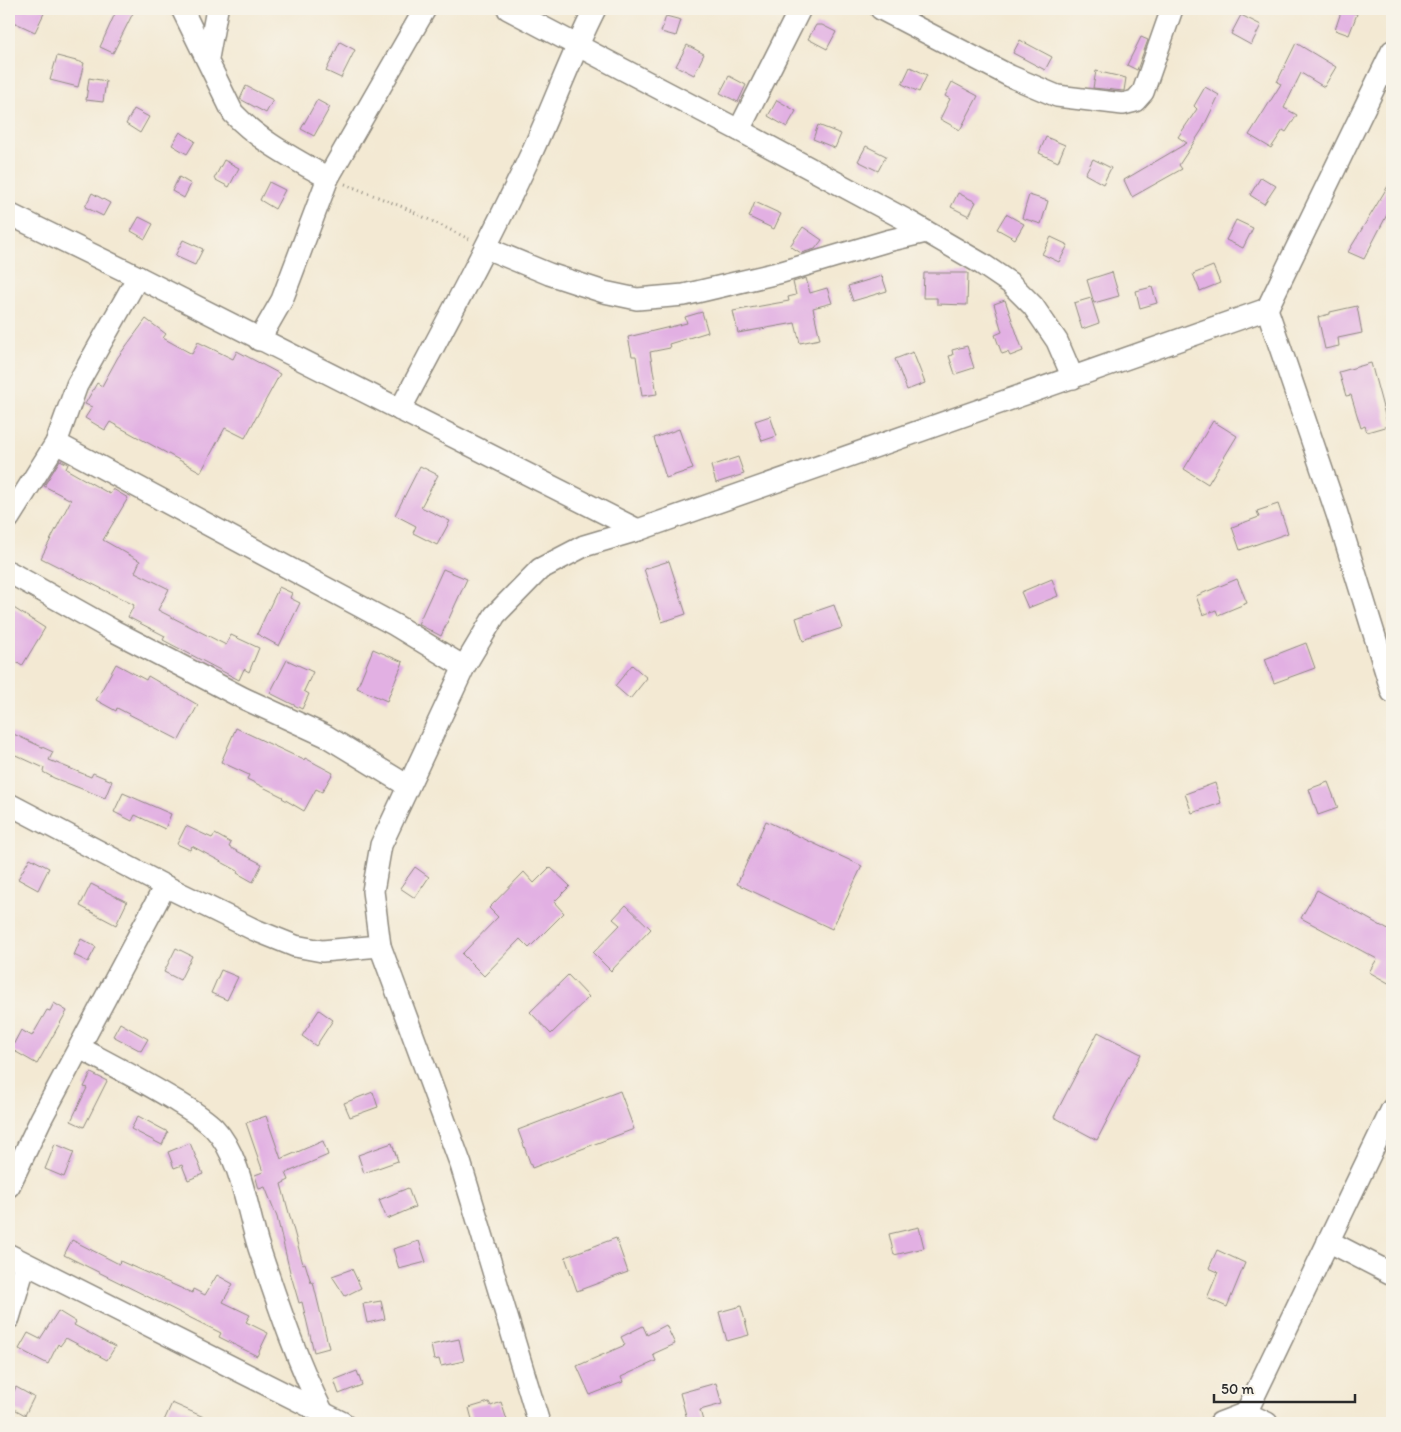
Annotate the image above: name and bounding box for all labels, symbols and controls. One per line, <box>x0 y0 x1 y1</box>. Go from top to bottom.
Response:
scale bar <box>1214 1372 1355 1404</box>
text: 50 m <box>1221 1380 1254 1398</box>

